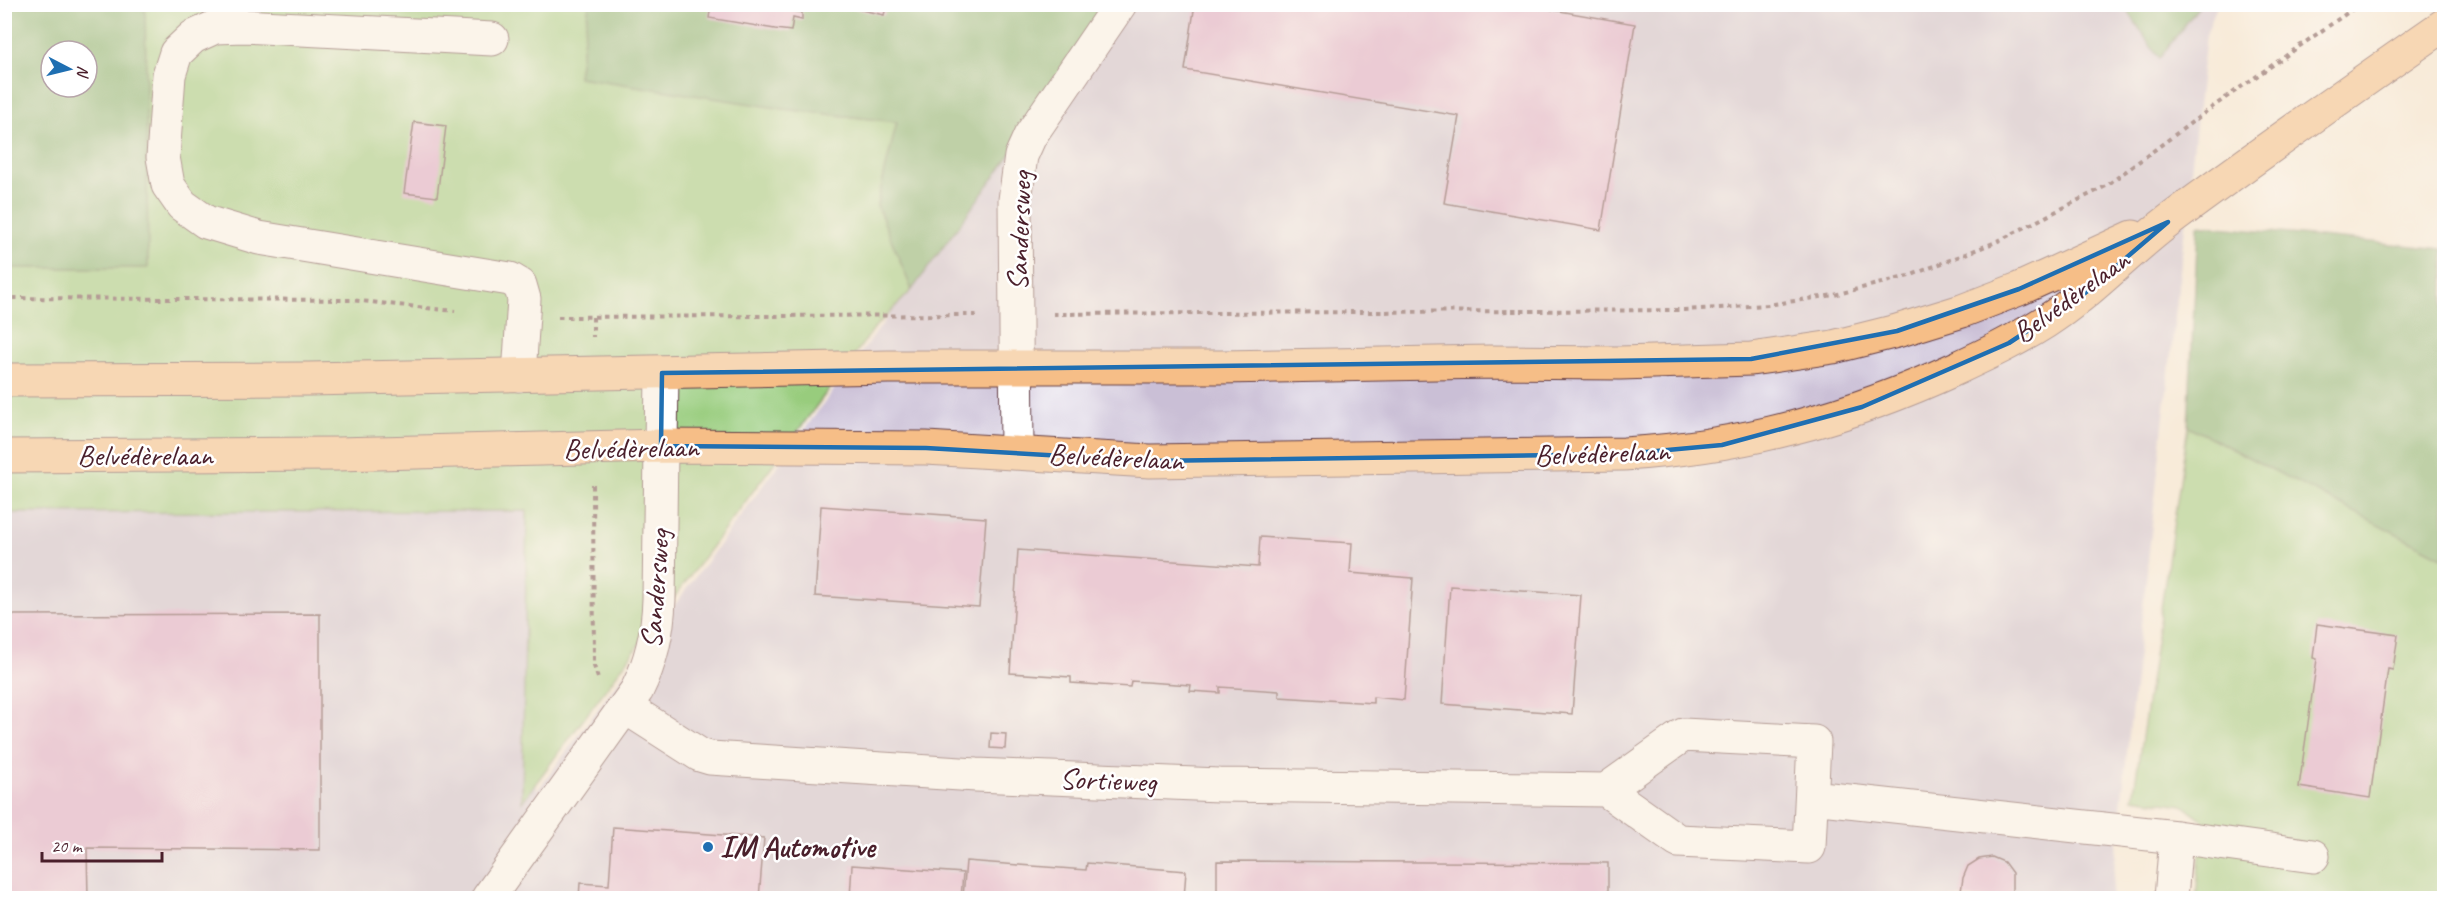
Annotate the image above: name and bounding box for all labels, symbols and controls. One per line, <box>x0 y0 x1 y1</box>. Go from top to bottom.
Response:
north arrow <box>39 39 99 99</box>
text: N <box>72 65 93 80</box>
street label: Sandersweg <box>998 168 1040 291</box>
street label: Belvédèrelaan <box>2005 240 2138 351</box>
street label: Belvédèrelaan <box>563 428 701 468</box>
street label: Belvédèrelaan <box>1534 432 1672 474</box>
street label: Belvédèrelaan <box>1047 434 1186 480</box>
street label: Belvédèrelaan <box>77 436 214 474</box>
street label: Sandersweg <box>632 526 678 650</box>
street label: Sortieweg <box>1059 759 1158 801</box>
scale bar <box>42 825 162 863</box>
place label: IM Automotive <box>720 828 877 866</box>
text: 20 m <box>51 835 84 857</box>
marker: IM Automotive <box>701 840 715 854</box>

